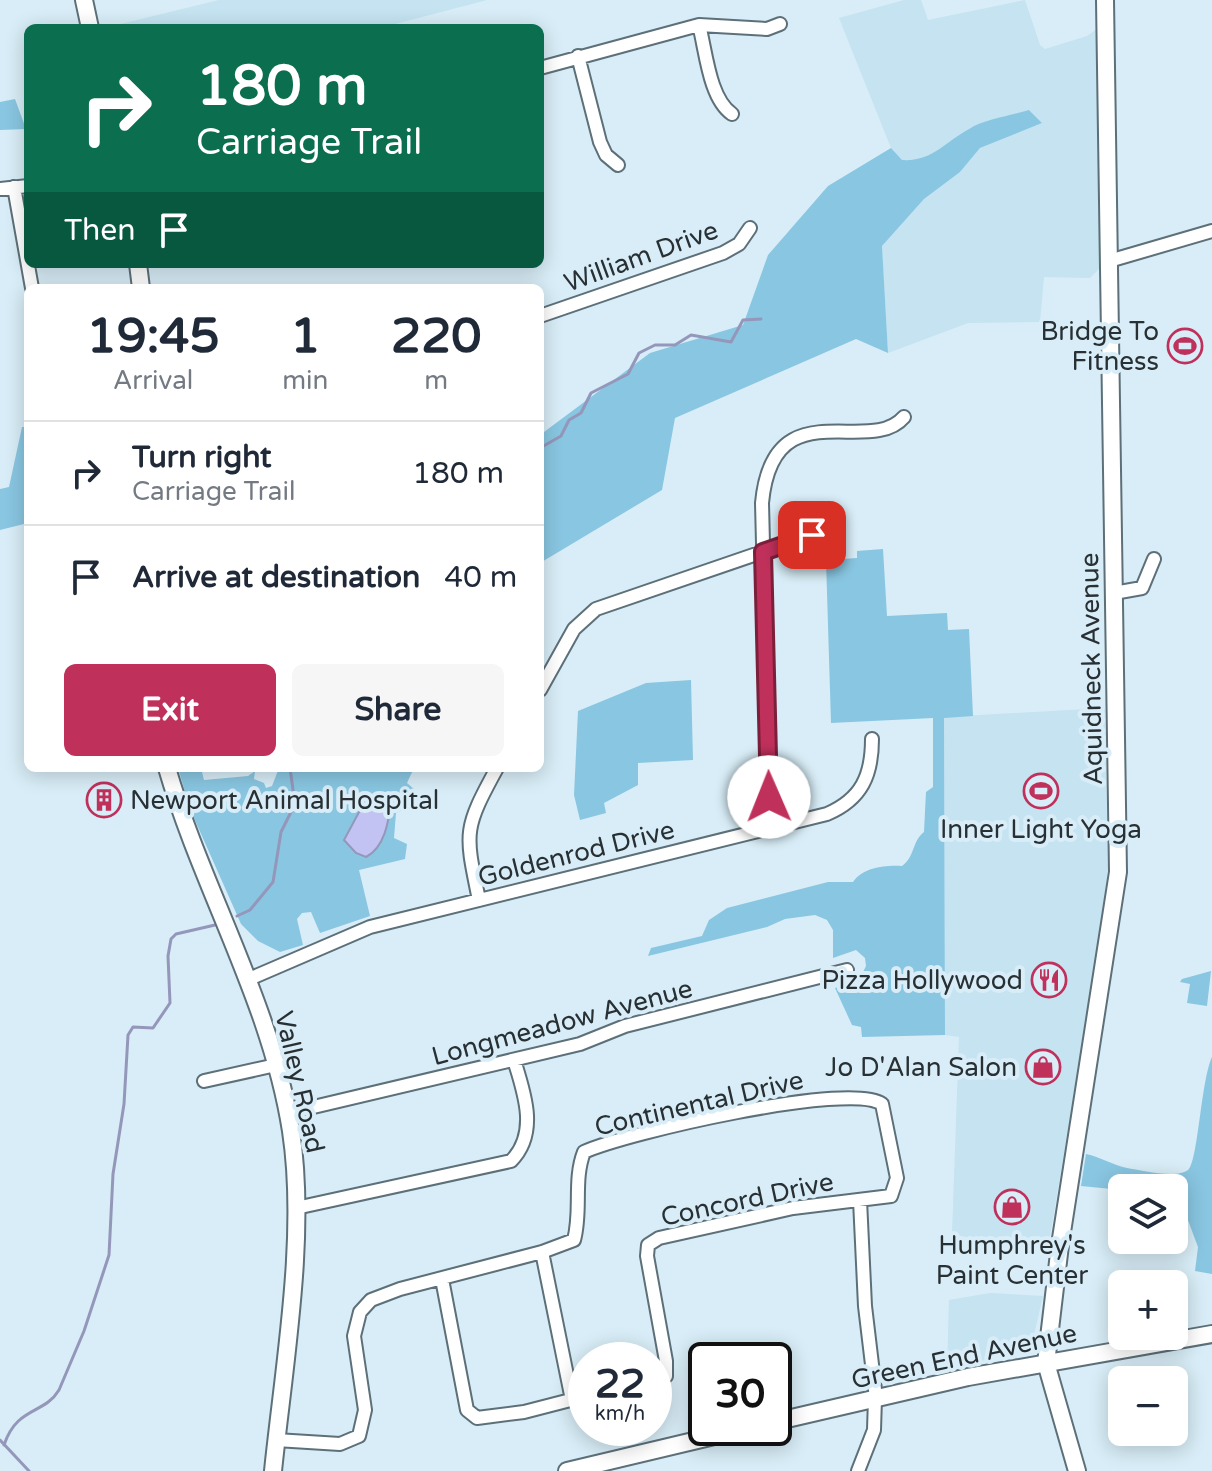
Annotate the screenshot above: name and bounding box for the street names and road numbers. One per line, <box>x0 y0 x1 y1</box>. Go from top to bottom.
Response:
street label: William Drive <box>560 214 722 299</box>
street label: Aquidneck Avenue <box>1074 552 1109 786</box>
street label: Goldenrod Drive <box>475 814 678 893</box>
street label: Longmeadow Avenue <box>428 973 696 1072</box>
street label: Valley Road <box>268 1008 331 1156</box>
street label: Continental Drive <box>592 1064 807 1143</box>
street label: Concord Drive <box>658 1166 836 1233</box>
street label: Green End Avenue <box>849 1317 1080 1396</box>

